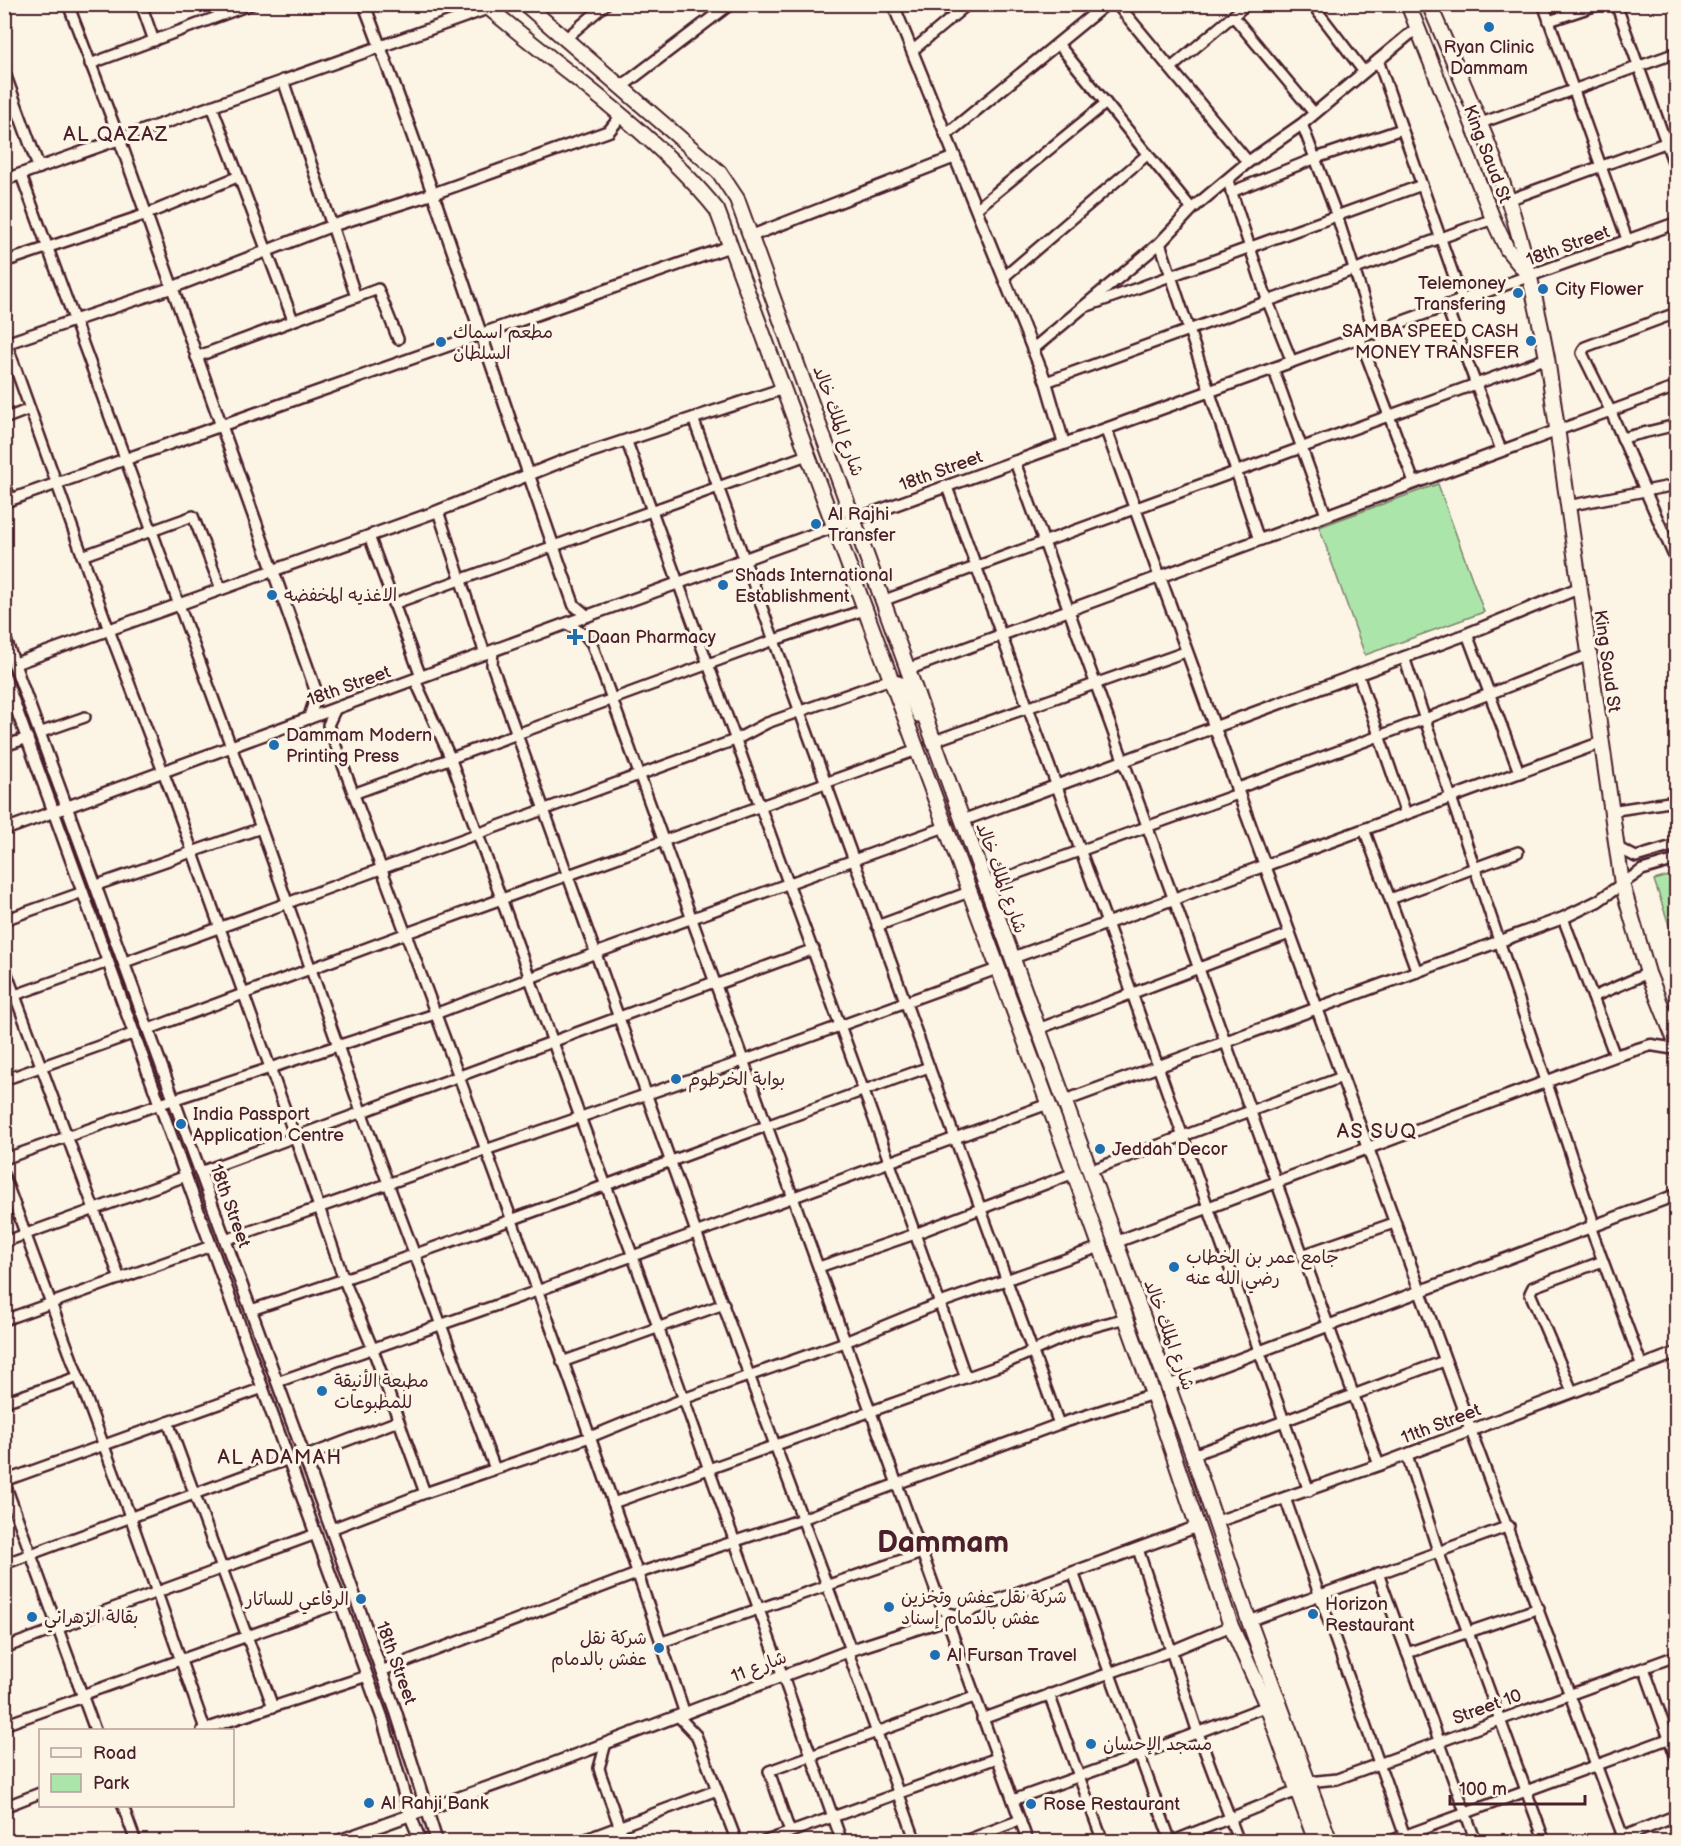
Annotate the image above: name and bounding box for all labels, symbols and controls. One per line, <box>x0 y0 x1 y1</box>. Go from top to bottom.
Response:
marker: Ryan Clinic Dammam <box>1482 20 1496 34</box>
place label: Ryan Clinic Dammam <box>1444 37 1534 79</box>
street label: King Saud St <box>1459 102 1515 206</box>
district label: AL QAZAZ <box>63 123 169 147</box>
street label: 18th Street <box>1524 221 1613 271</box>
place label: Telemoney Transfering <box>1414 273 1507 315</box>
place label: City Flower <box>1555 279 1644 300</box>
marker: City Flower <box>1536 282 1550 296</box>
marker: Telemoney Transfering <box>1511 286 1525 300</box>
place label: SAMBA SPEED CASH MONEY TRANSFER <box>1342 321 1519 363</box>
place label: مطعم اسماك السلطان <box>453 322 553 364</box>
marker: SAMBA SPEED CASH MONEY TRANSFER <box>1524 334 1538 348</box>
marker: مطعم اسماك السلطان <box>434 335 448 349</box>
street label: شارع الملك خالد <box>807 363 868 480</box>
street label: 18th Street <box>897 446 986 496</box>
place label: Al Rajhi Transfer <box>828 504 896 546</box>
marker: Al Rajhi Transfer <box>809 517 823 531</box>
place label: Shads International Establishment <box>735 565 893 607</box>
marker: Shads International Establishment <box>716 578 730 592</box>
place label: الاغذيه المخفضه <box>284 585 397 606</box>
marker: الاغذيه المخفضه <box>265 588 279 602</box>
street label: King Saud St <box>1589 608 1625 714</box>
place label: Daan Pharmacy <box>587 627 717 648</box>
marker: Daan Pharmacy <box>568 630 582 644</box>
street label: 18th Street <box>305 661 394 711</box>
place label: Dammam Modern Printing Press <box>286 725 432 767</box>
marker: Dammam Modern Printing Press <box>267 738 281 752</box>
street label: شارع الملك خالد <box>970 820 1031 937</box>
place label: بوابة الخرطوم <box>688 1069 785 1093</box>
marker: بوابة الخرطوم <box>669 1072 683 1086</box>
place label: India Passport Application Centre <box>193 1104 344 1146</box>
marker: India Passport Application Centre <box>174 1117 188 1131</box>
district label: AS SUQ <box>1337 1120 1417 1144</box>
place label: Jeddah Decor <box>1112 1139 1228 1160</box>
marker: Jeddah Decor <box>1093 1142 1107 1156</box>
street label: 18th Street <box>205 1162 255 1251</box>
place label: جامع عمر بن الخطاب رضي الله عنه <box>1186 1247 1339 1294</box>
marker: جامع عمر بن الخطاب رضي الله عنه <box>1167 1260 1181 1274</box>
street label: شارع الملك خالد <box>1138 1277 1199 1394</box>
place label: مطبعة الأنيقة للمطبوعات <box>334 1369 429 1414</box>
marker: مطبعة الأنيقة للمطبوعات <box>315 1384 329 1398</box>
street label: 11th Street <box>1398 1399 1484 1449</box>
district label: AL ADAMAH <box>217 1446 343 1470</box>
district label: Dammam <box>877 1525 1009 1561</box>
place label: شركة نقل عفش وتخزين عفش بالدمام إسناد <box>901 1587 1067 1632</box>
place label: الرفاعي للساتار <box>244 1589 349 1615</box>
marker: الرفاعي للساتار <box>354 1592 368 1606</box>
place label: Horizon Restaurant <box>1325 1594 1415 1636</box>
marker: شركة نقل عفش وتخزين عفش بالدمام إسناد <box>882 1600 896 1614</box>
place label: بقالة الزهراني <box>44 1607 138 1633</box>
marker: Horizon Restaurant <box>1306 1607 1320 1621</box>
marker: بقالة الزهراني <box>25 1610 39 1624</box>
street label: 18th Street <box>371 1619 421 1708</box>
place label: شركة نقل عفش بالدمام <box>551 1628 647 1673</box>
marker: شركة نقل عفش بالدمام <box>652 1641 666 1655</box>
place label: Al Fursan Travel <box>947 1645 1077 1666</box>
street label: شارع 11 <box>728 1647 790 1688</box>
marker: Al Fursan Travel <box>928 1648 942 1662</box>
street label: Street 10 <box>1450 1685 1524 1729</box>
legend <box>39 1729 234 1807</box>
place label: مسجد الإحسان <box>1103 1734 1212 1755</box>
marker: مسجد الإحسان <box>1084 1737 1098 1751</box>
text: Road <box>93 1743 137 1764</box>
scale bar <box>1450 1768 1585 1806</box>
text: Park <box>93 1773 129 1794</box>
text: 100 m <box>1459 1779 1507 1800</box>
place label: Al Rahji Bank <box>381 1793 489 1814</box>
place label: Rose Restaurant <box>1043 1794 1181 1815</box>
marker: Al Rahji Bank <box>362 1796 376 1810</box>
marker: Rose Restaurant <box>1024 1797 1038 1811</box>

